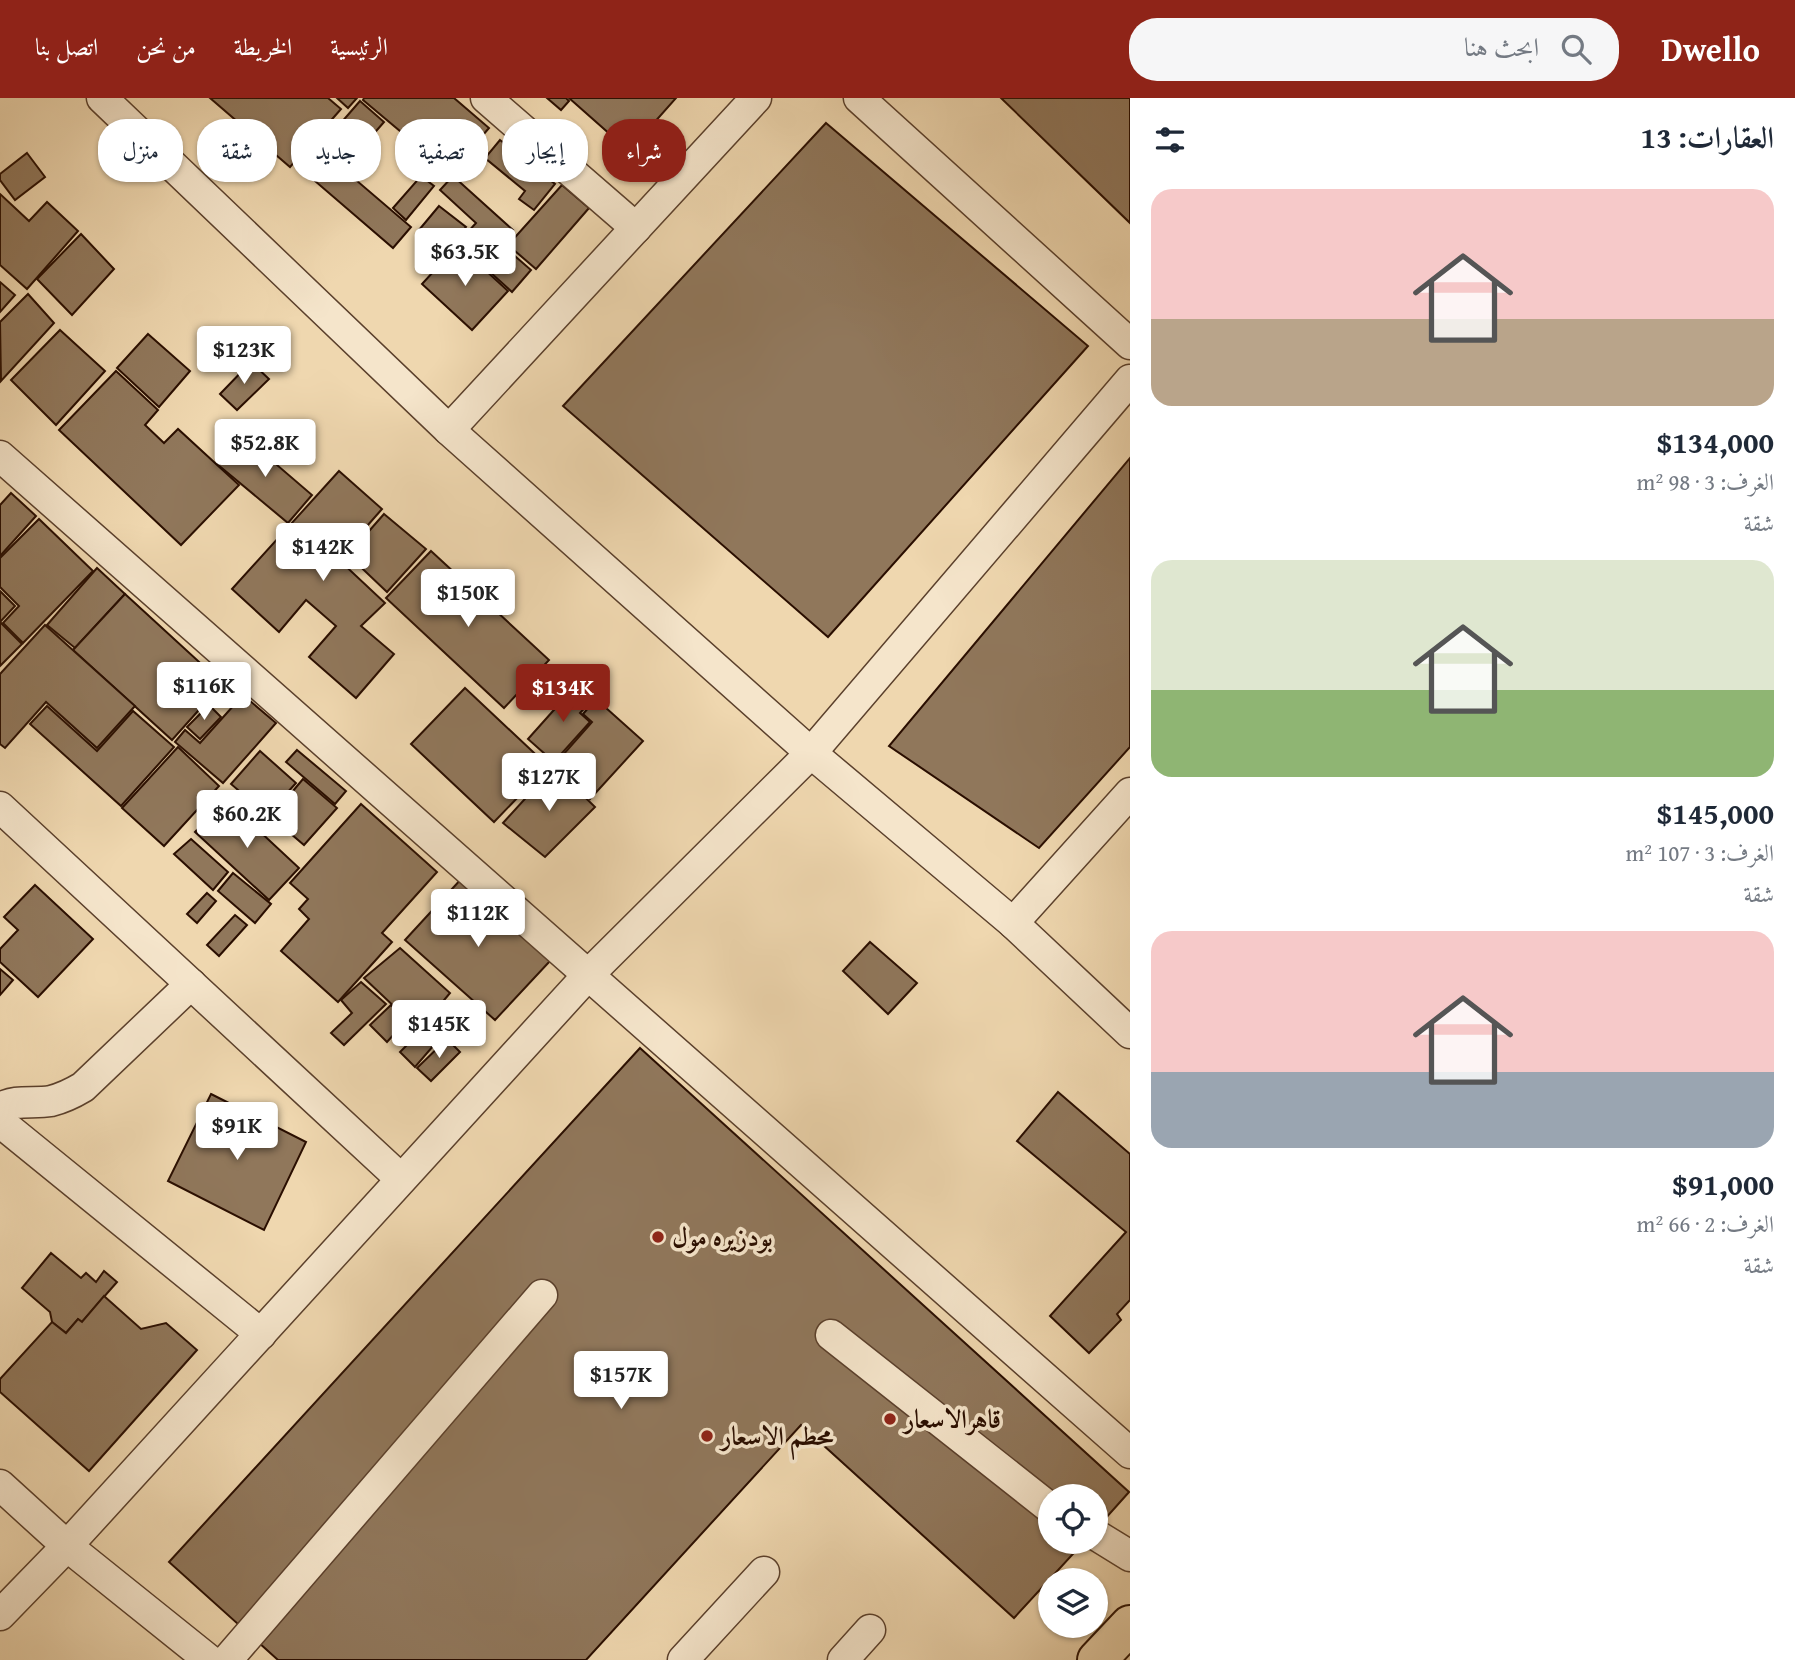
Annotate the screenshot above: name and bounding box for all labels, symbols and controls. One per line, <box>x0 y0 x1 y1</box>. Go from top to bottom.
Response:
search box <box>1129 18 1619 81</box>
text: Dwello <box>1661 25 1760 73</box>
text: ابحث هنا <box>1464 27 1539 66</box>
text: اتصل بنا <box>35 29 98 64</box>
text: من نحن <box>136 29 196 64</box>
text: الخريطة <box>234 29 292 64</box>
text: الرئيسية <box>330 29 388 64</box>
icon: search <box>1557 30 1595 68</box>
text: العقارات: 13 <box>1641 115 1774 159</box>
chip: منزل <box>98 119 183 182</box>
chip: شقة <box>197 119 277 182</box>
chip: جديد <box>291 119 381 182</box>
chip: تصفية <box>395 119 488 182</box>
chip: إيجار <box>502 119 588 182</box>
chip: شراء <box>602 119 686 182</box>
icon: filters <box>1151 121 1189 159</box>
pin: $63.5K <box>408 228 522 288</box>
text: $63.5K <box>431 234 499 267</box>
icon: home <box>1400 235 1526 361</box>
pin: $123K <box>195 327 293 386</box>
text: $123K <box>213 332 275 365</box>
pin: $52.8K <box>208 420 322 479</box>
text: $134,000 <box>1657 420 1774 464</box>
text: $52.8K <box>231 425 299 458</box>
text: الغرف: 3 · 98 m² <box>1637 465 1774 498</box>
text: شقة <box>1744 506 1774 539</box>
pin: $142K <box>274 524 372 583</box>
text: $142K <box>292 529 354 562</box>
pin: $150K <box>419 570 517 629</box>
text: $150K <box>437 575 499 608</box>
icon: home <box>1400 606 1526 732</box>
pin: $116K <box>155 662 253 722</box>
pin: $134K <box>514 664 612 724</box>
text: $116K <box>173 668 235 701</box>
text: $134K <box>532 670 594 703</box>
pin: $127K <box>500 754 598 813</box>
text: $127K <box>518 759 580 792</box>
pin: $60.2K <box>190 790 304 850</box>
text: $145,000 <box>1657 791 1774 835</box>
text: $60.2K <box>213 796 281 829</box>
text: الغرف: 3 · 107 m² <box>1626 836 1774 869</box>
text: شقة <box>1744 877 1774 910</box>
pin: $112K <box>429 890 527 949</box>
text: $112K <box>447 895 509 928</box>
icon: home <box>1400 977 1526 1103</box>
pin: $145K <box>390 1000 488 1060</box>
text: $145K <box>408 1006 470 1039</box>
pin: $91K <box>196 1102 278 1162</box>
text: $91K <box>212 1108 262 1141</box>
text: $91,000 <box>1672 1162 1774 1206</box>
text: الغرف: 2 · 66 m² <box>1637 1207 1774 1240</box>
place label: بودزيره مول <box>672 1217 773 1256</box>
marker: بودزيره مول <box>650 1229 666 1245</box>
text: شقة <box>1744 1248 1774 1281</box>
pin: $157K <box>572 1352 670 1411</box>
text: $157K <box>590 1357 652 1390</box>
place label: قاهرالاسعار <box>901 1399 1001 1438</box>
marker: قاهرالاسعار <box>882 1411 898 1427</box>
place label: محطم الاسعار <box>718 1416 835 1460</box>
marker: محطم الاسعار <box>699 1428 715 1444</box>
map controls <box>1038 1484 1108 1638</box>
button: locate <box>1038 1484 1108 1554</box>
button: layers <box>1038 1568 1108 1638</box>

